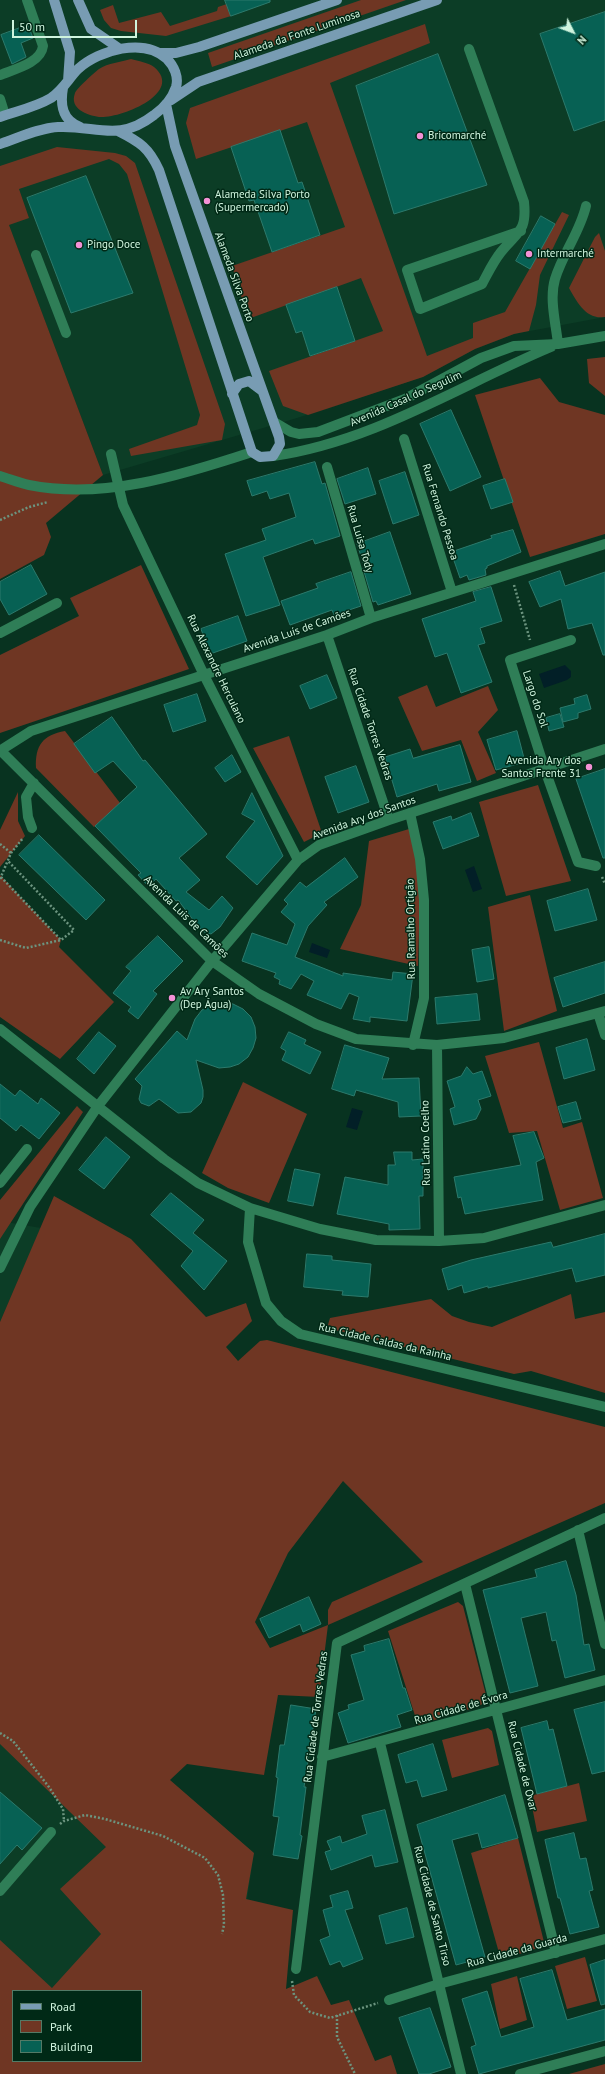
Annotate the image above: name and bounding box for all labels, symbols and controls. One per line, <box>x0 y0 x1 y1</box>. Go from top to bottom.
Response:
street label: Alameda da Fonte Luminosa <box>232 7 362 63</box>
scale bar <box>14 12 139 38</box>
north arrow <box>553 12 593 52</box>
text: 50 m <box>19 19 45 34</box>
text: N <box>574 33 590 47</box>
place label: Bricomarché <box>428 129 486 143</box>
marker: Bricomarché <box>415 131 425 141</box>
place label: Alameda Silva Porto (Supermercado) <box>215 188 310 214</box>
marker: Alameda Silva Porto (Supermercado) <box>202 196 212 206</box>
street label: Alameda Silva Porto <box>212 230 256 324</box>
place label: Pingo Doce <box>87 238 140 252</box>
marker: Pingo Doce <box>74 240 84 250</box>
place label: Intermarché <box>537 247 594 261</box>
marker: Intermarché <box>524 249 534 259</box>
street label: Avenida Casal do Segulim <box>348 368 464 430</box>
street label: Rua Fernando Pessoa <box>419 462 461 562</box>
street label: Rua Luisa Tody <box>344 504 376 574</box>
street label: Avenida Luís de Camões <box>241 606 353 656</box>
street label: Rua Alexandre Herculano <box>184 613 248 725</box>
street label: Rua Cidade Torres Vedras <box>345 666 395 782</box>
street label: Largo do Sol <box>520 669 550 729</box>
place label: Avenida Ary dos Santos Frente 31 <box>501 754 581 780</box>
marker: Avenida Ary dos Santos Frente 31 <box>584 762 594 772</box>
street label: Avenida Ary dos Santos <box>310 793 418 843</box>
street label: Avenida Luis de Camões <box>141 873 231 961</box>
street label: Rua Ramalho Ortigão <box>404 879 418 979</box>
place label: Av Ary Santos (Dep Água) <box>180 985 244 1011</box>
marker: Av Ary Santos (Dep Água) <box>167 993 177 1003</box>
street label: Rua Latino Coelho <box>419 1100 433 1186</box>
street label: Rua Cidade Caldas da Rainha <box>317 1320 453 1364</box>
street label: Rua Cidade de Torres Vedras <box>301 1650 331 1784</box>
street label: Rua Cidade de Évora <box>413 1688 509 1728</box>
street label: Rua Cidade de Ovar <box>504 1720 540 1812</box>
street label: Rua Cidade de Santo Tirso <box>411 1845 453 1967</box>
street label: Rua Cidade da Guarda <box>465 1931 569 1971</box>
legend <box>12 1990 142 2062</box>
text: Road <box>50 1999 75 2014</box>
text: Park <box>50 2019 72 2034</box>
text: Building <box>50 2039 93 2054</box>

